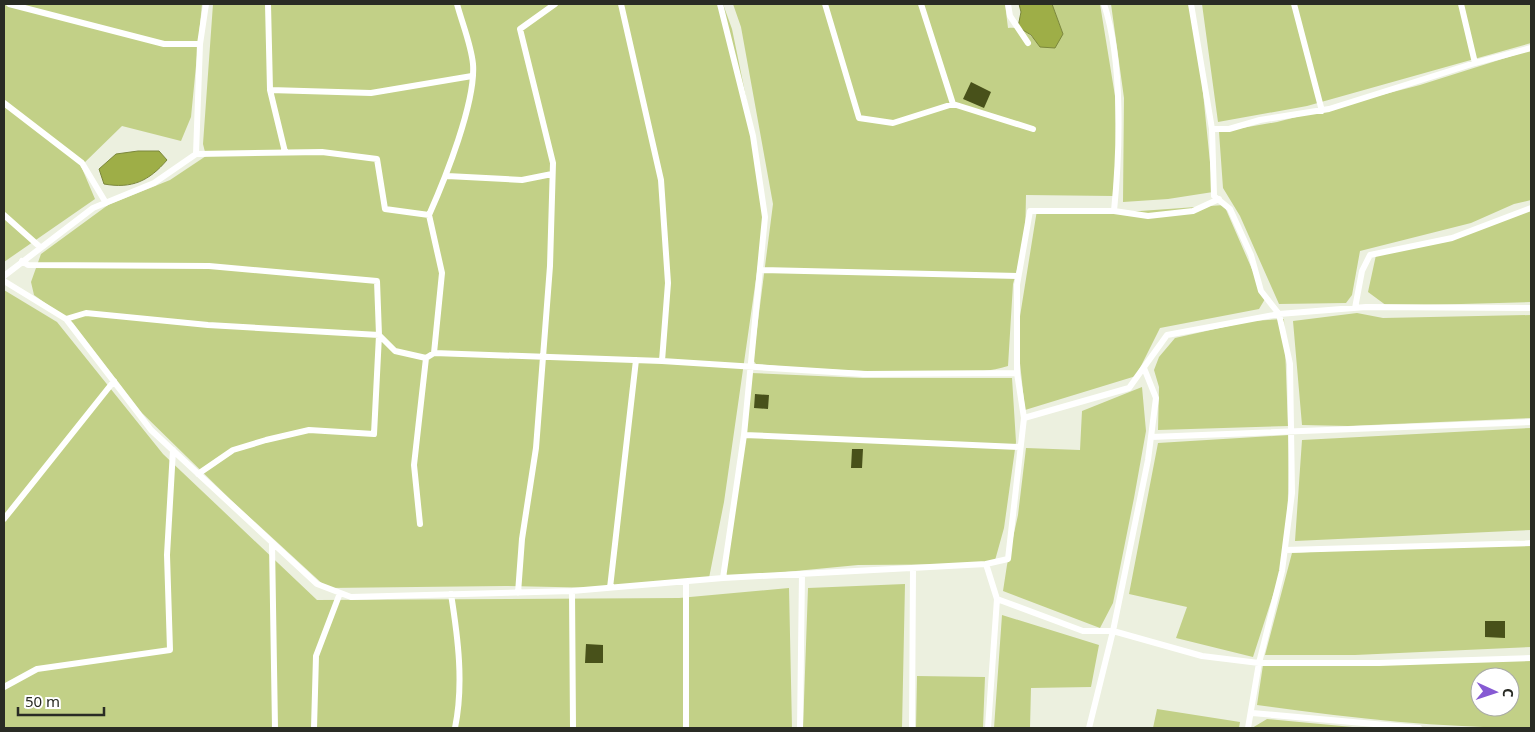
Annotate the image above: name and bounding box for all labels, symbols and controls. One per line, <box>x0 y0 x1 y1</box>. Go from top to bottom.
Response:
north arrow <box>1470 667 1520 717</box>
scale bar <box>18 684 104 716</box>
text: С <box>1499 688 1518 698</box>
text: 50 m <box>25 691 60 711</box>

